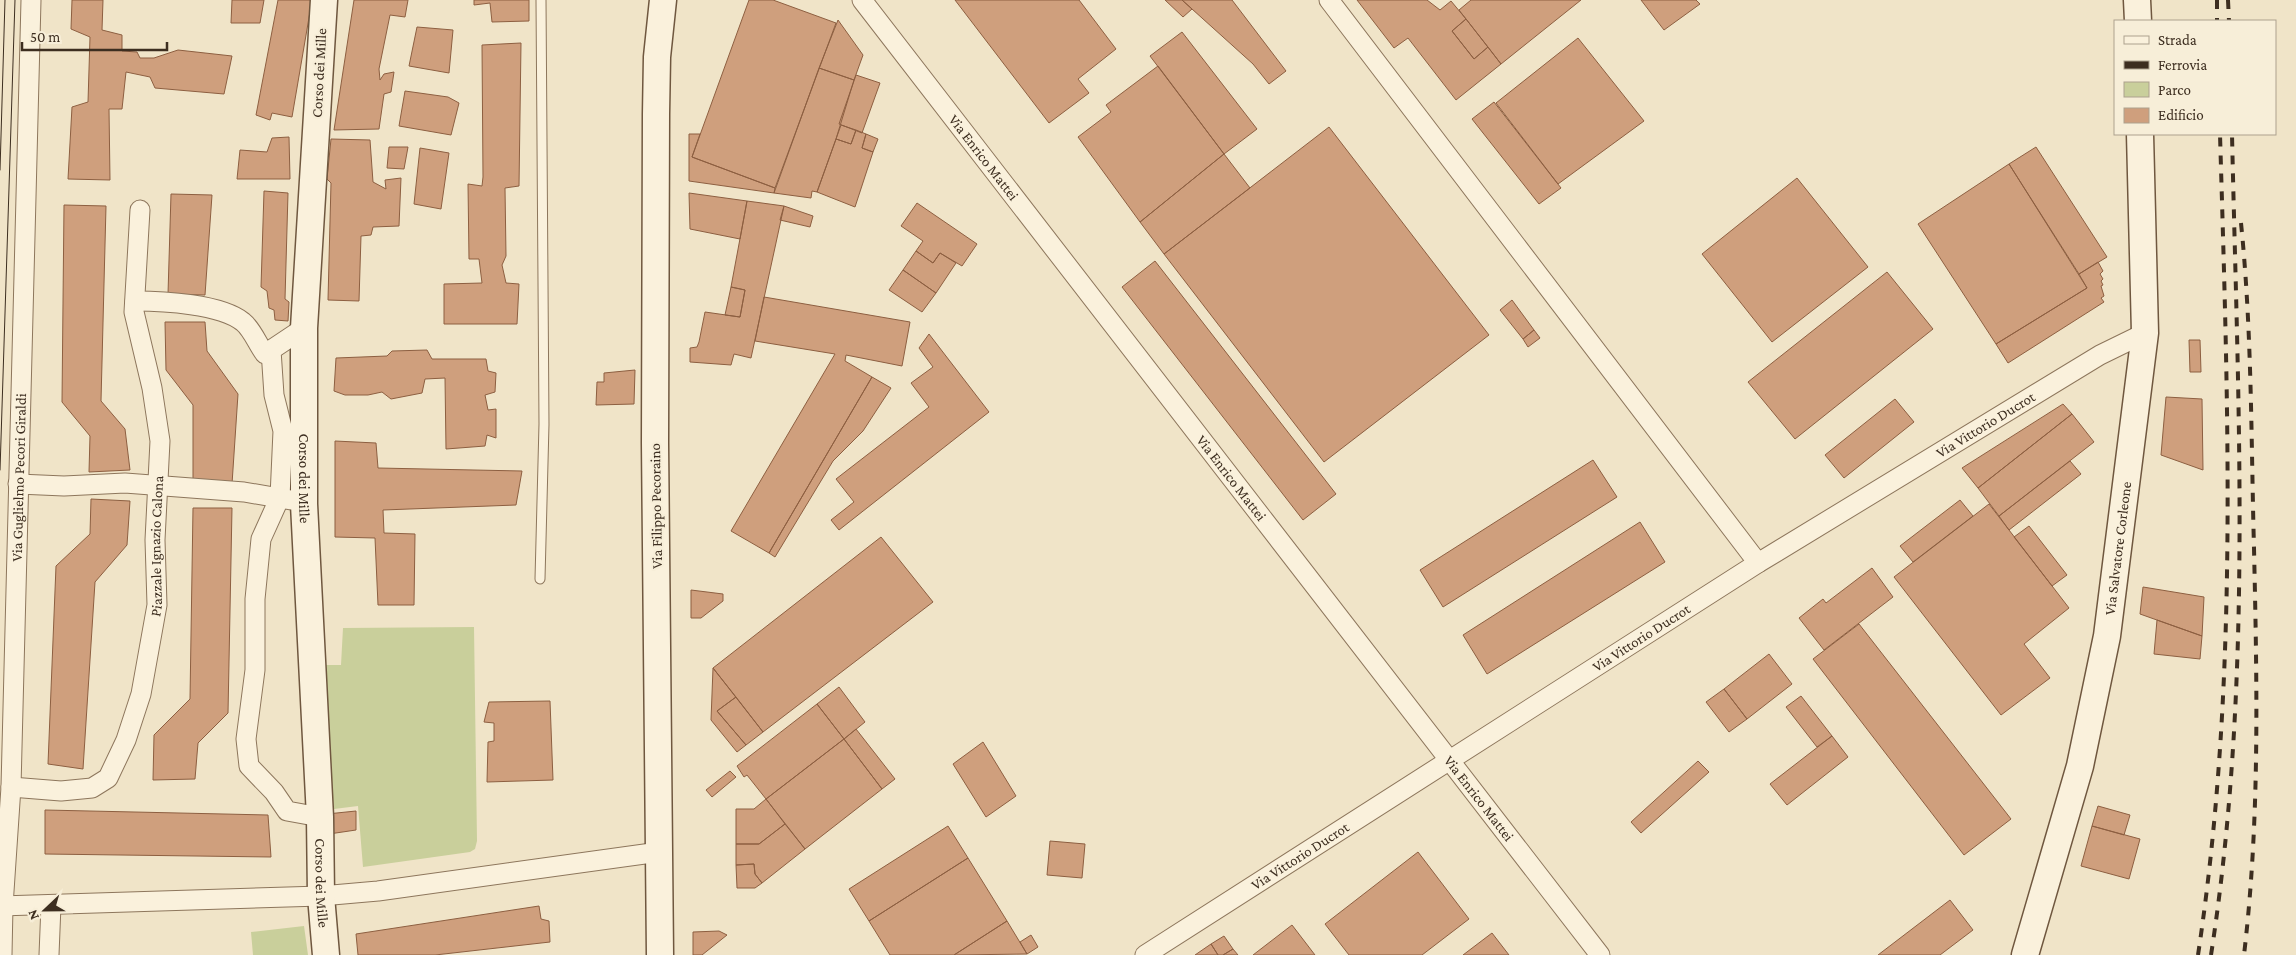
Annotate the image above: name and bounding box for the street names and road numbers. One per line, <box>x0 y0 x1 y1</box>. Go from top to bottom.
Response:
street label: Corso dei Mille <box>309 27 329 118</box>
street label: Via Enrico Mattei <box>946 112 1022 203</box>
street label: Via Vittorio Ducrot <box>1933 388 2039 461</box>
street label: Via Guglielmo Pecori Giraldi <box>9 393 29 562</box>
street label: Via Enrico Mattei <box>1193 432 1269 524</box>
street label: Corso dei Mille <box>296 434 313 524</box>
street label: Via Filippo Pecoraino <box>647 443 666 569</box>
street label: Piazzale Ignazio Calona <box>147 475 166 618</box>
street label: Via Salvatore Corleone <box>2102 480 2134 616</box>
street label: Via Vittorio Ducrot <box>1589 600 1694 675</box>
street label: Via Enrico Mattei <box>1441 752 1517 844</box>
street label: Via Vittorio Ducrot <box>1248 818 1353 893</box>
street label: Corso dei Mille <box>312 838 332 929</box>

